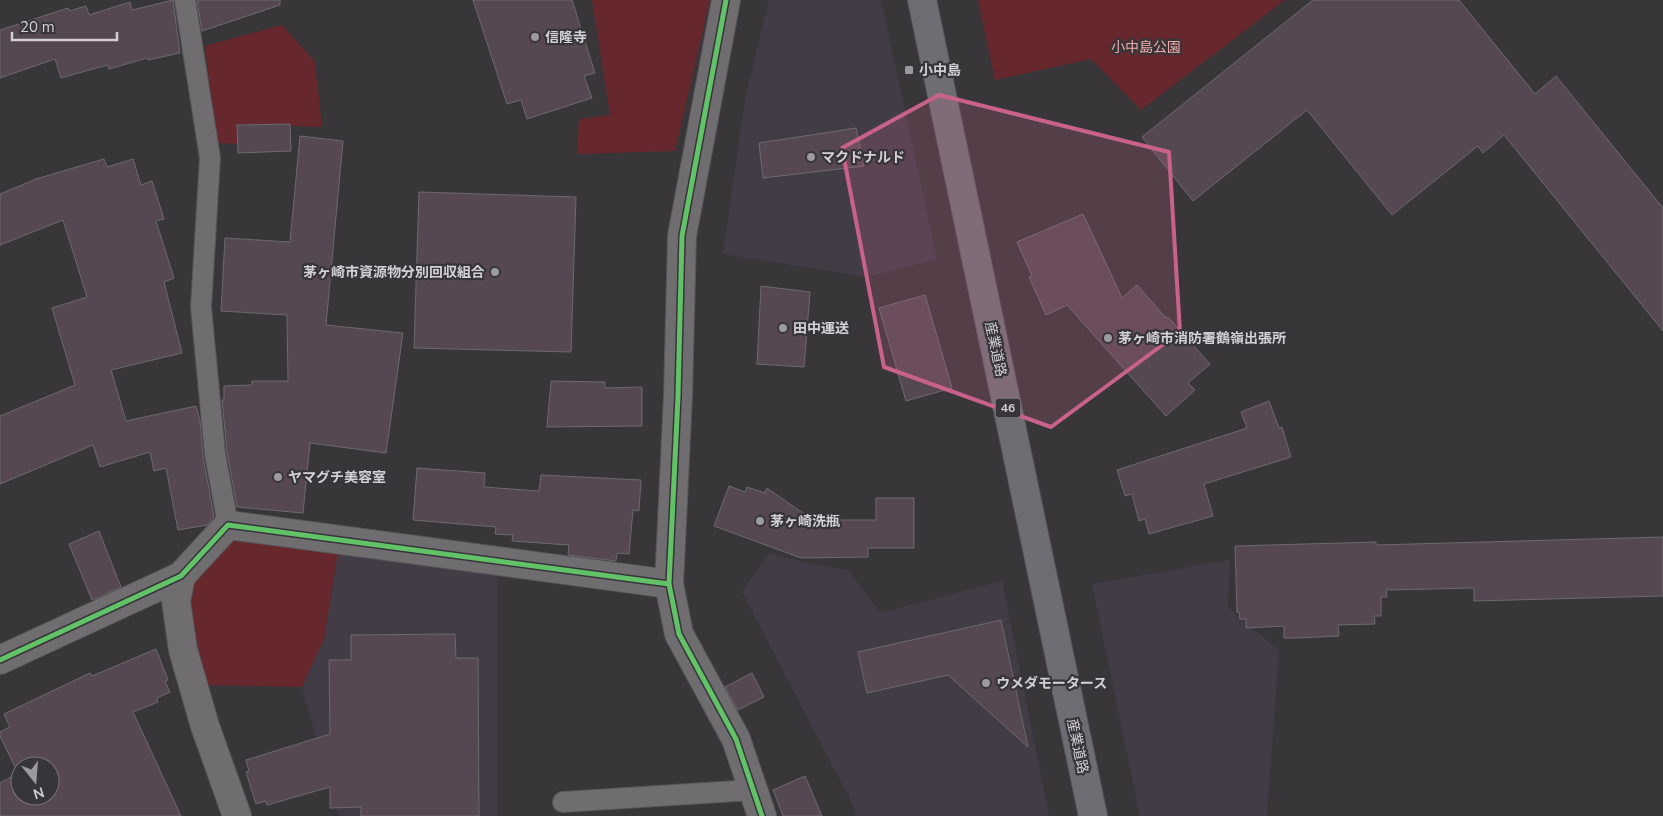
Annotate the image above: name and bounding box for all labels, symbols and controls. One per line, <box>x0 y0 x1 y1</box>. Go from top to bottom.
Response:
scale bar <box>12 10 118 42</box>
text: 20 m <box>20 17 55 37</box>
place label: 信隆寺 <box>545 28 587 47</box>
marker: 信隆寺 <box>529 31 541 43</box>
park label: 小中島公園 <box>1111 38 1181 57</box>
place label: 小中島 <box>919 61 961 80</box>
marker: 小中島 <box>903 64 915 76</box>
place label: マクドナルド <box>821 148 905 167</box>
marker: マクドナルド <box>805 151 817 163</box>
place label: 茅ヶ崎市資源物分別回収組合 <box>303 263 485 282</box>
marker: 茅ヶ崎市資源物分別回収組合 <box>489 266 501 278</box>
place label: 田中運送 <box>793 319 849 338</box>
street label: 産業道路 <box>980 320 1011 378</box>
marker: 田中運送 <box>777 322 789 334</box>
place label: 茅ヶ崎市消防署鶴嶺出張所 <box>1118 329 1286 348</box>
marker: 茅ヶ崎市消防署鶴嶺出張所 <box>1102 332 1114 344</box>
road number: 46 <box>996 398 1020 418</box>
place label: ヤマグチ美容室 <box>288 468 386 487</box>
marker: ヤマグチ美容室 <box>272 471 284 483</box>
place label: 茅ヶ崎洗瓶 <box>770 512 840 531</box>
marker: 茅ヶ崎洗瓶 <box>754 515 766 527</box>
place label: ウメダモータース <box>996 674 1107 693</box>
marker: ウメダモータース <box>980 677 992 689</box>
street label: 産業道路 <box>1062 717 1093 775</box>
north arrow <box>10 756 60 806</box>
text: N <box>31 782 46 804</box>

